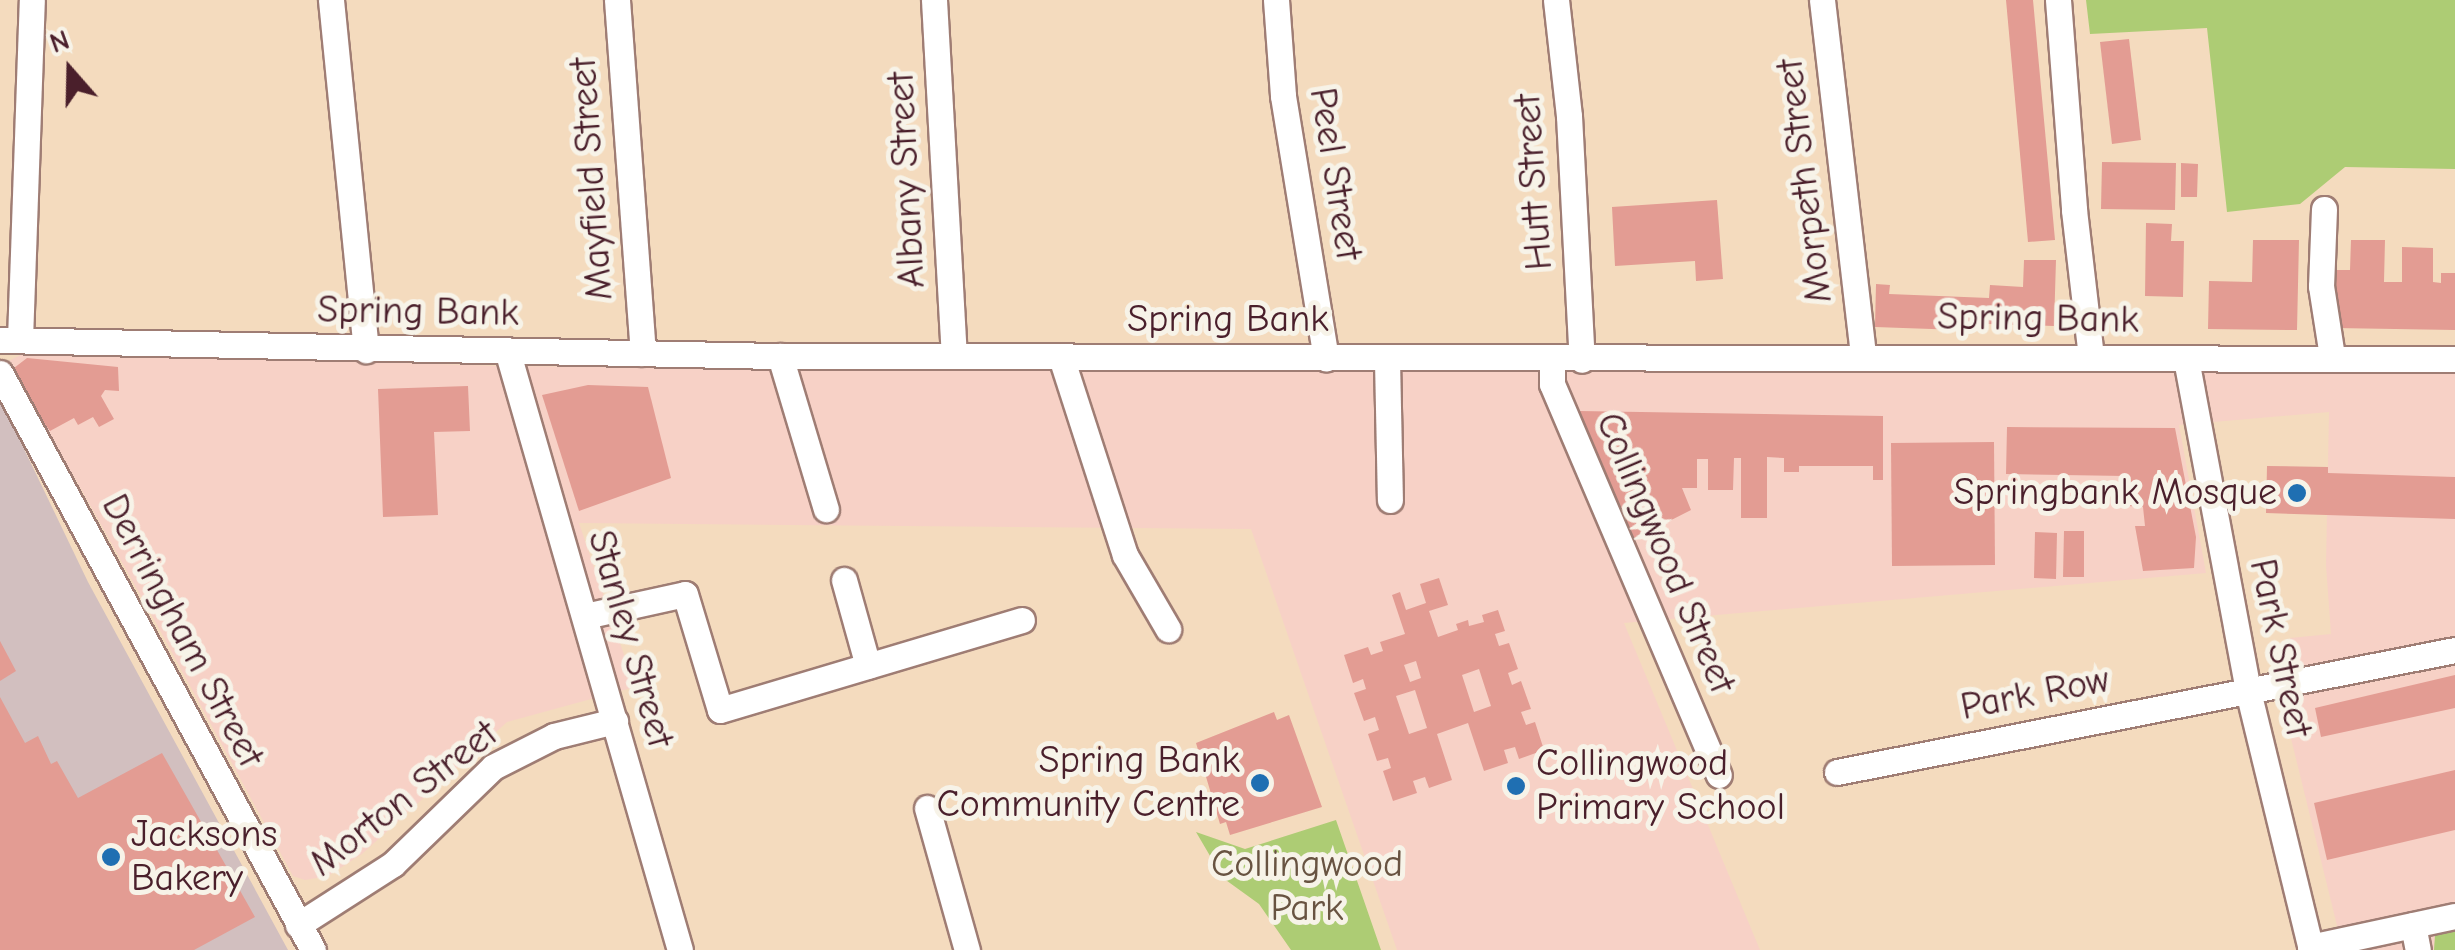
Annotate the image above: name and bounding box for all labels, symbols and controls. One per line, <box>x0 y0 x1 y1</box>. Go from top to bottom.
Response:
north arrow <box>20 20 120 120</box>
text: N <box>46 24 74 60</box>
street label: Mayfield Street <box>561 56 623 302</box>
street label: Morpeth Street <box>1767 56 1843 306</box>
street label: Albany Street <box>879 71 935 289</box>
street label: Peel Street <box>1299 85 1371 263</box>
street label: Hutt Street <box>1505 92 1563 272</box>
street label: Spring Bank <box>317 287 519 337</box>
street label: Spring Bank <box>1937 294 2139 344</box>
street label: Spring Bank <box>1127 297 1329 343</box>
street label: Collingwood Street <box>1585 406 1745 700</box>
place label: Springbank Mosque <box>1954 470 2277 516</box>
marker: Springbank Mosque <box>2286 482 2308 504</box>
street label: Derringham Street <box>91 487 273 775</box>
street label: Stanley Street <box>577 525 683 753</box>
street label: Park Street <box>2239 555 2321 741</box>
street label: Park Row <box>1957 657 2113 731</box>
street label: Morton Street <box>301 712 507 886</box>
place label: Spring Bank Community Centre <box>936 738 1240 828</box>
place label: Collingwood Primary School <box>1536 741 1785 831</box>
marker: Spring Bank Community Centre <box>1249 772 1271 794</box>
marker: Collingwood Primary School <box>1505 775 1527 797</box>
place label: Jacksons Bakery <box>131 812 277 902</box>
park label: Collingwood Park <box>1211 842 1403 932</box>
marker: Jacksons Bakery <box>100 846 122 868</box>

